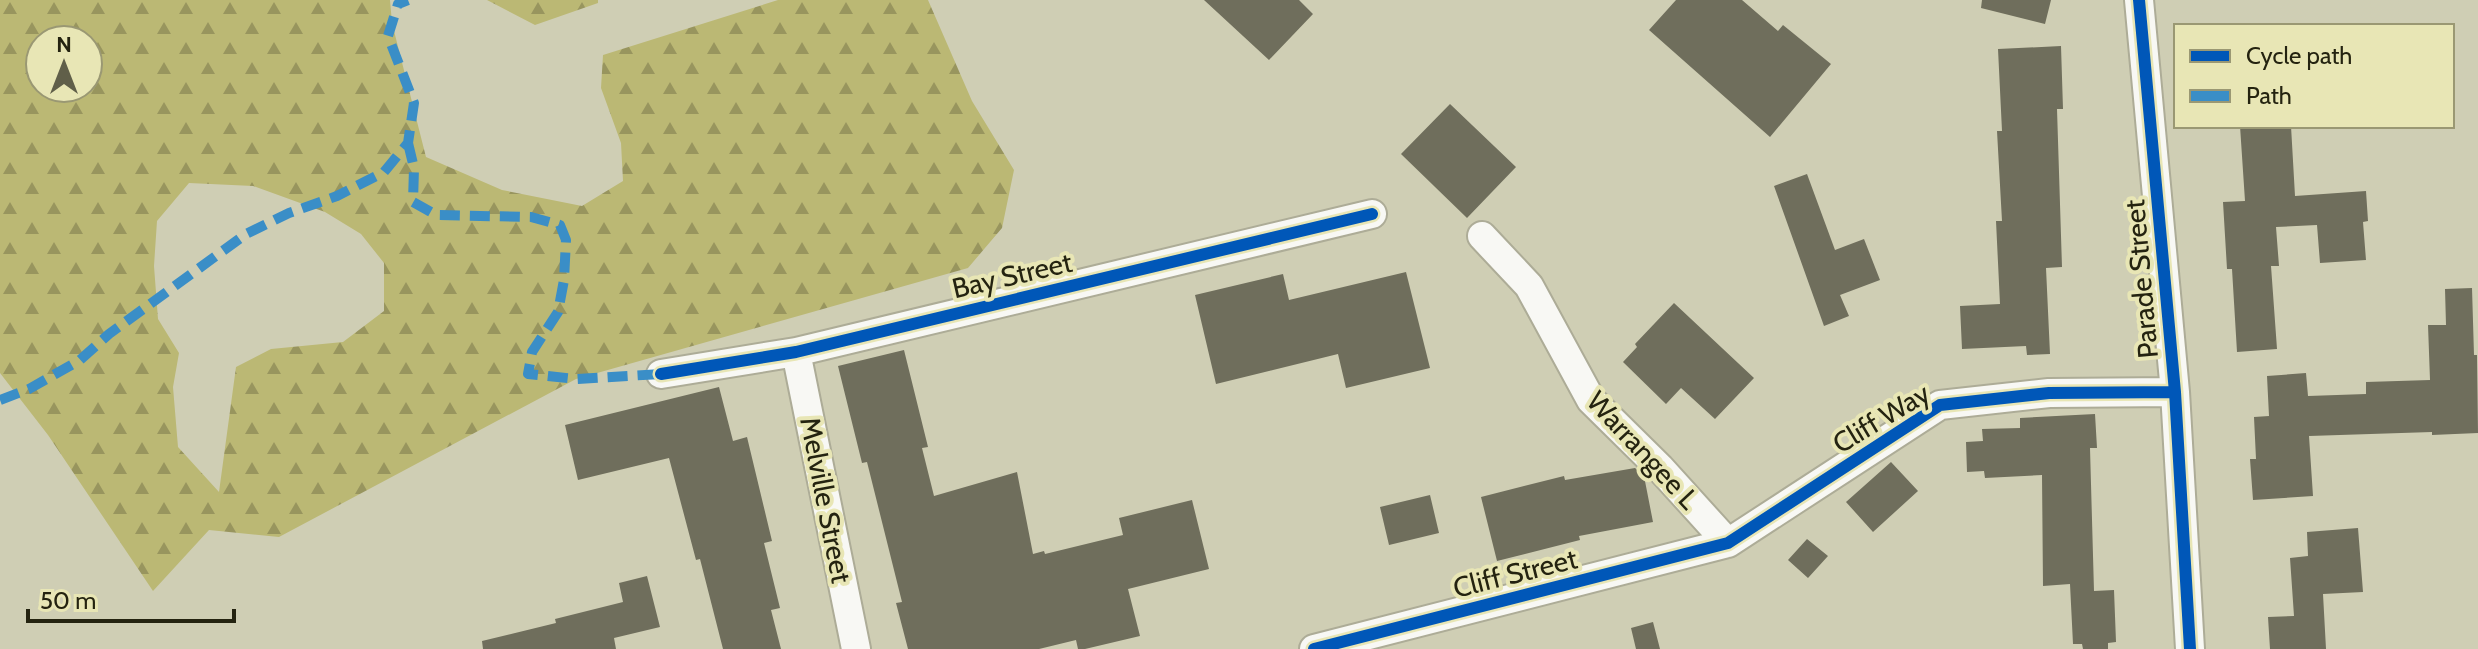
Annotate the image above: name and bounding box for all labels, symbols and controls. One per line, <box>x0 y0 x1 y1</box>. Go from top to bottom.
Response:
north arrow <box>24 24 104 104</box>
legend <box>2174 24 2454 128</box>
text: N <box>56 31 72 58</box>
text: Cycle path <box>2246 41 2352 70</box>
text: Path <box>2246 81 2292 110</box>
street label: Parade Street <box>2117 198 2165 360</box>
street label: Bay Street <box>949 245 1075 305</box>
street label: Cliff Way <box>1826 376 1936 460</box>
street label: Warrangee L <box>1580 384 1706 516</box>
street label: Melville Street <box>793 414 859 586</box>
street label: Cliff Street <box>1449 541 1581 605</box>
scale bar <box>28 573 234 623</box>
text: 50 m <box>40 586 96 615</box>

